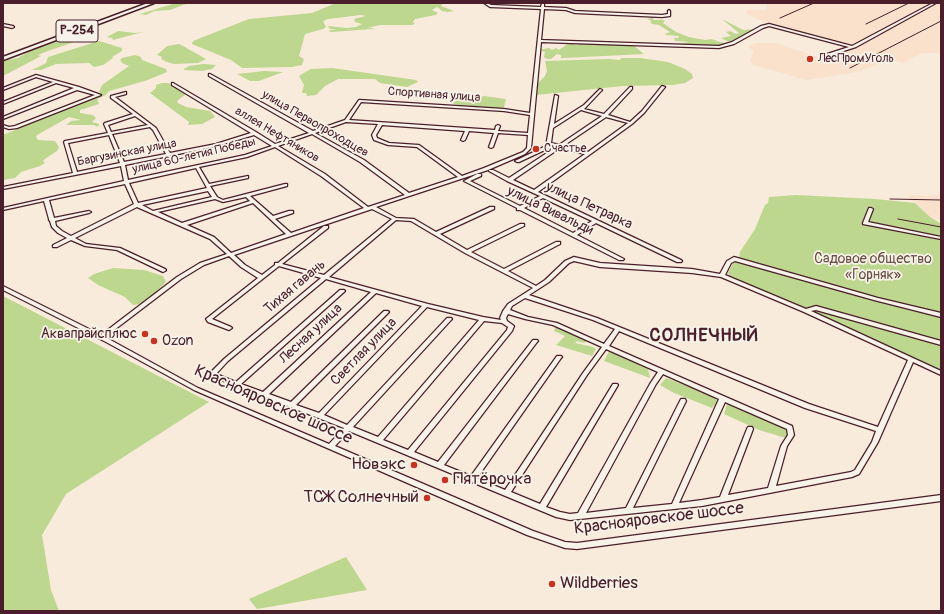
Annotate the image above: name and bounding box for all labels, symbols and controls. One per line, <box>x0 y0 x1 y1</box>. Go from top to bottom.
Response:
road number: Р-254 <box>56 20 98 42</box>
place label: ЛесПромУголь <box>818 52 894 66</box>
marker: ЛесПромУголь <box>805 54 815 64</box>
street label: Спортивная улица <box>387 85 481 105</box>
street label: улица Первопроходцев <box>259 88 371 160</box>
street label: аллея Нефтяников <box>232 104 322 166</box>
street label: улица 60-летия Победы <box>131 135 257 177</box>
street label: Баргузинская улица <box>76 136 178 170</box>
place label: Счастье <box>544 142 586 156</box>
marker: Счастье <box>531 144 541 154</box>
street label: улица Петрарка <box>543 179 635 233</box>
street label: улица Вивальди <box>504 183 596 239</box>
park label: Садовое общество «Горняк» <box>814 251 932 284</box>
street label: Тихая гавань <box>261 256 329 318</box>
street label: Лесная улица <box>276 300 346 368</box>
street label: Светлая улица <box>327 315 401 389</box>
district label: СОЛНЕЧНЫЙ <box>649 325 759 347</box>
place label: Аквапрайсплюс <box>41 326 137 342</box>
marker: Аквапрайсплюс <box>140 329 150 339</box>
place label: Ozon <box>162 333 193 349</box>
marker: Ozon <box>149 336 159 346</box>
street label: Краснояровское шоссе <box>191 361 355 449</box>
place label: Новэкс <box>351 455 406 475</box>
marker: Новэкс <box>409 460 419 470</box>
place label: Пятёрочка <box>453 470 531 490</box>
marker: Пятёрочка <box>440 475 450 485</box>
place label: ТСЖ Солнечный <box>304 488 419 508</box>
marker: ТСЖ Солнечный <box>422 493 432 503</box>
street label: Краснояровское шоссе <box>573 498 745 540</box>
place label: Wildberries <box>560 574 638 594</box>
marker: Wildberries <box>547 579 557 589</box>

